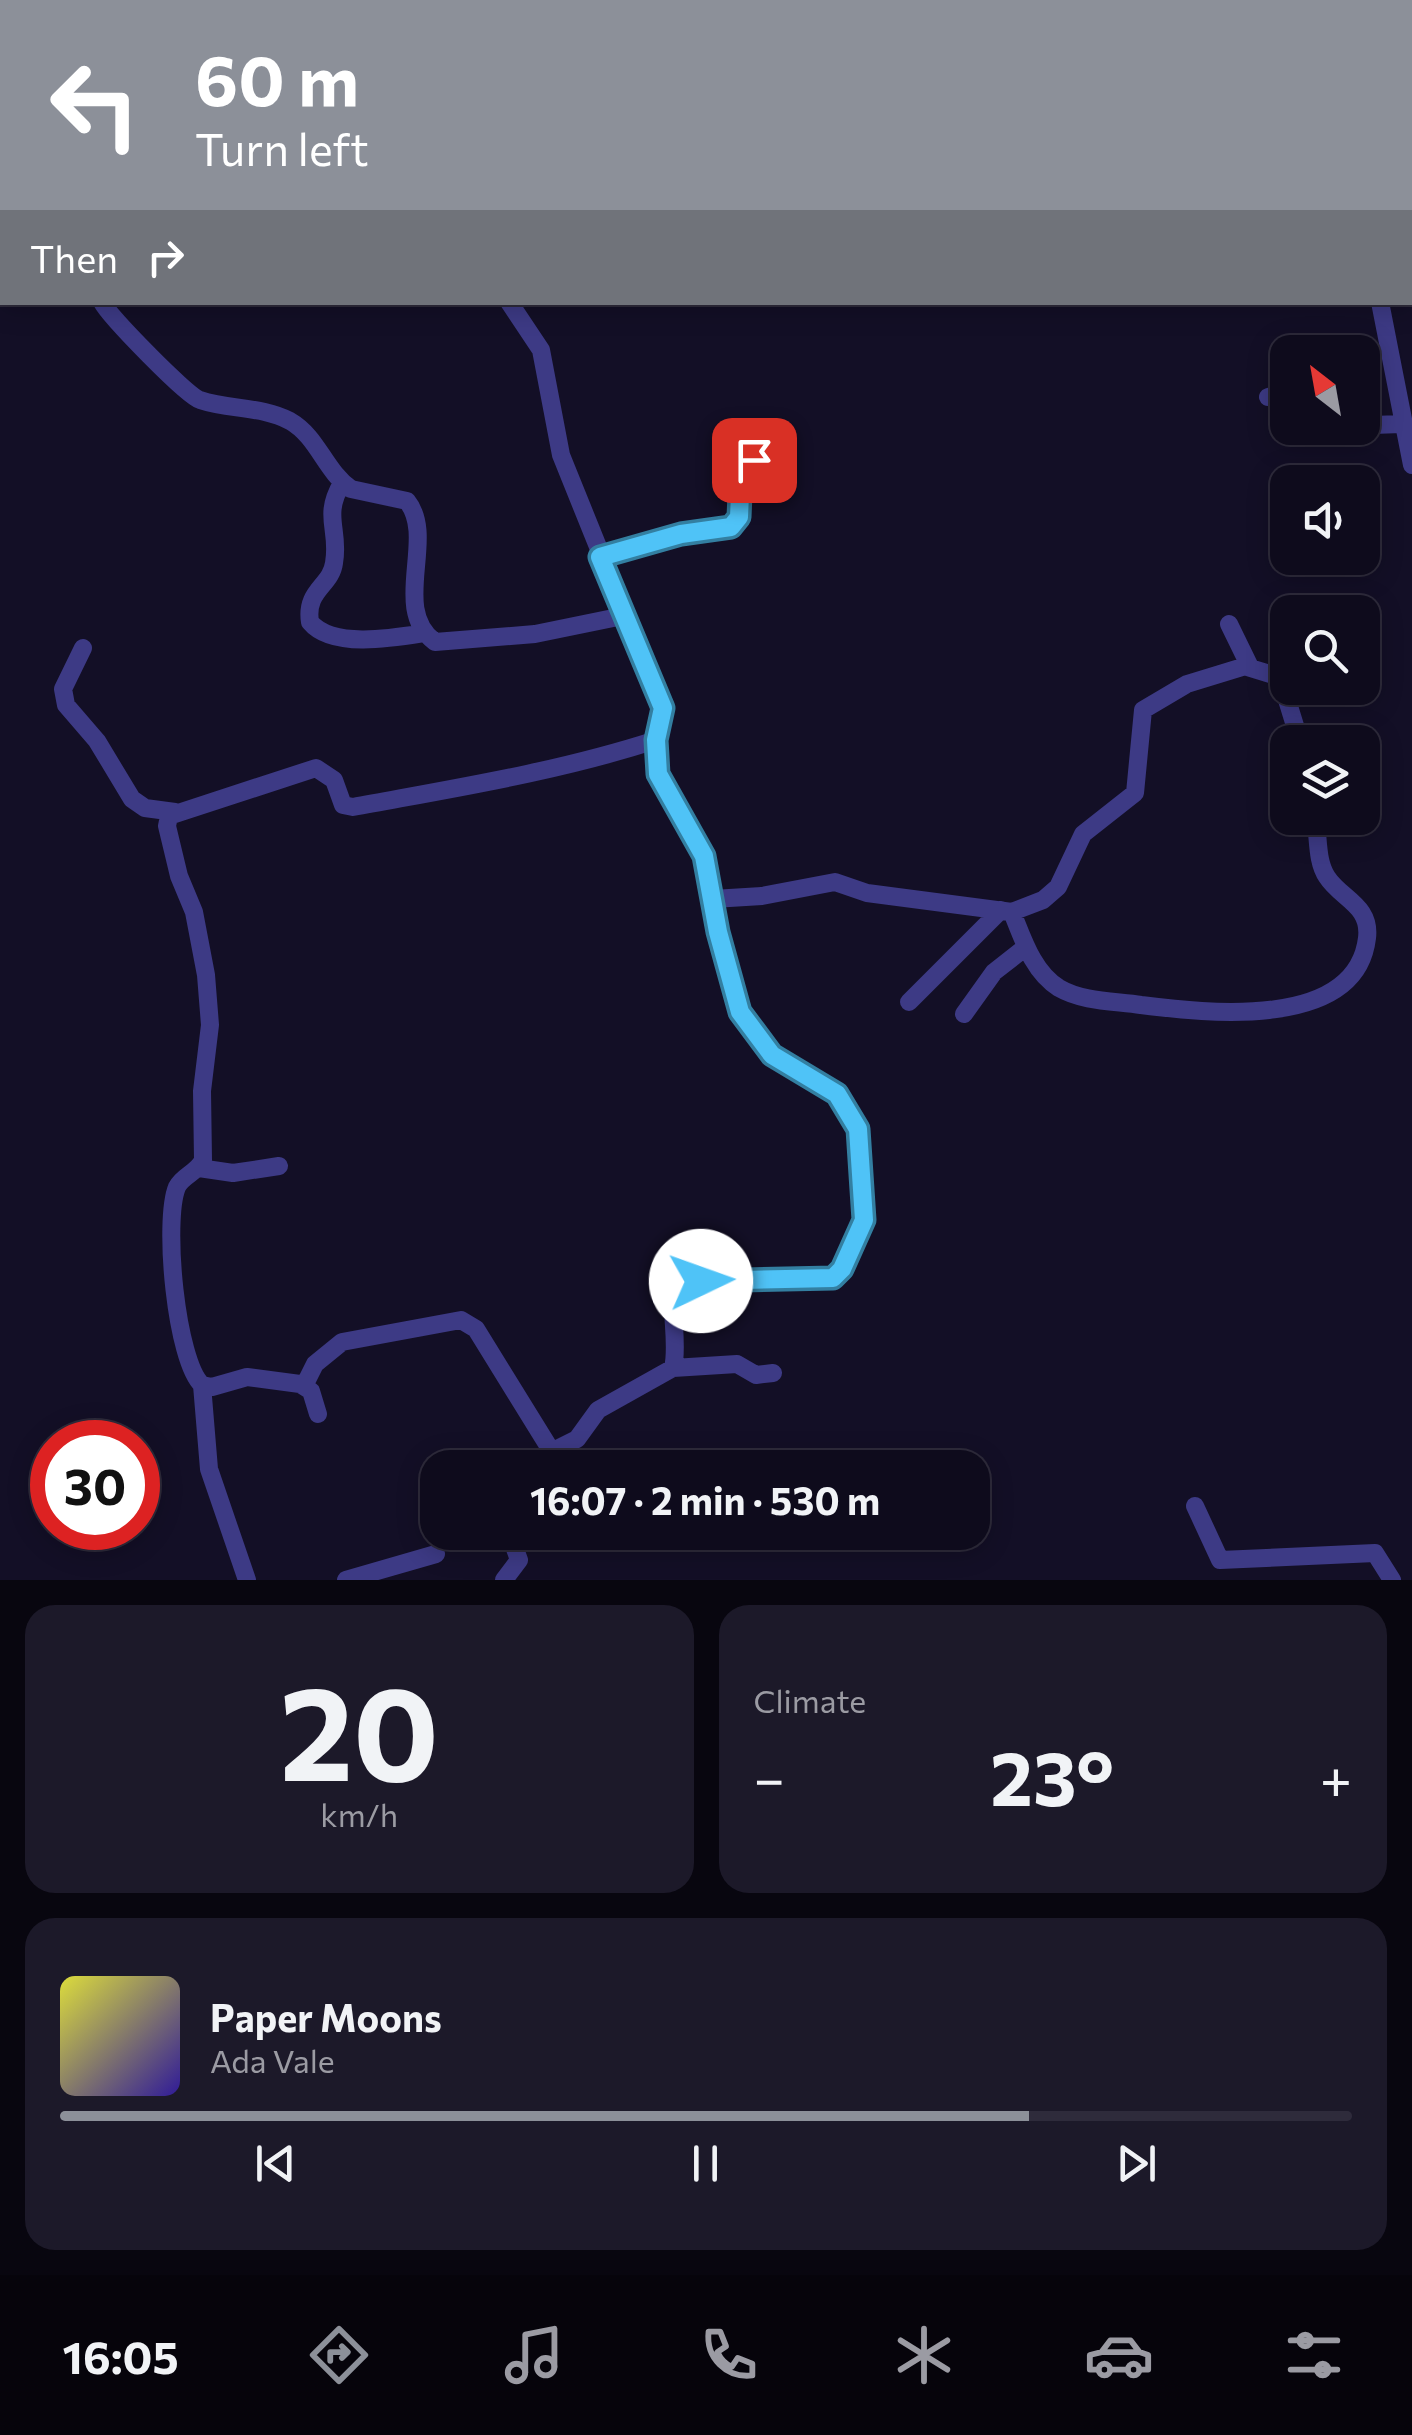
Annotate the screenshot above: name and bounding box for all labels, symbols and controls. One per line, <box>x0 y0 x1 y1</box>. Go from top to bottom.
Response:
text: 60 m <box>195 35 359 120</box>
icon: left <box>30 40 160 170</box>
text: Turn left <box>195 120 369 175</box>
icon: right <box>138 230 193 285</box>
text: Then <box>30 234 118 281</box>
north arrow <box>1270 335 1380 445</box>
map controls <box>1270 335 1380 835</box>
pin <box>712 418 797 503</box>
icon: arrive <box>727 433 782 488</box>
button: sound <box>1270 465 1380 575</box>
button: search <box>1270 595 1380 705</box>
button: layers <box>1270 725 1380 835</box>
position arrow <box>649 1229 753 1333</box>
speed limit sign: 30 <box>30 1420 160 1550</box>
text: 16:07 · 2 min · 530 m <box>530 1476 880 1523</box>
text: 20 <box>279 1649 439 1808</box>
text: Climate <box>754 1680 866 1720</box>
text: 23° <box>990 1730 1114 1821</box>
text: − <box>754 1743 785 1810</box>
text: + <box>1320 1743 1352 1810</box>
text: km/h <box>320 1794 398 1834</box>
text: Paper Moons <box>210 1993 442 2040</box>
text: Ada Vale <box>210 2040 335 2080</box>
icon: previous <box>248 2136 303 2191</box>
icon: pause <box>678 2136 733 2191</box>
icon: next <box>1109 2136 1164 2191</box>
icon: directions <box>304 2320 374 2390</box>
icon: music <box>499 2320 569 2390</box>
icon: phone <box>694 2320 764 2390</box>
icon: climate <box>889 2320 959 2390</box>
icon: car <box>1084 2320 1154 2390</box>
icon: filters <box>1279 2320 1349 2390</box>
text: 16:05 <box>63 2328 179 2383</box>

